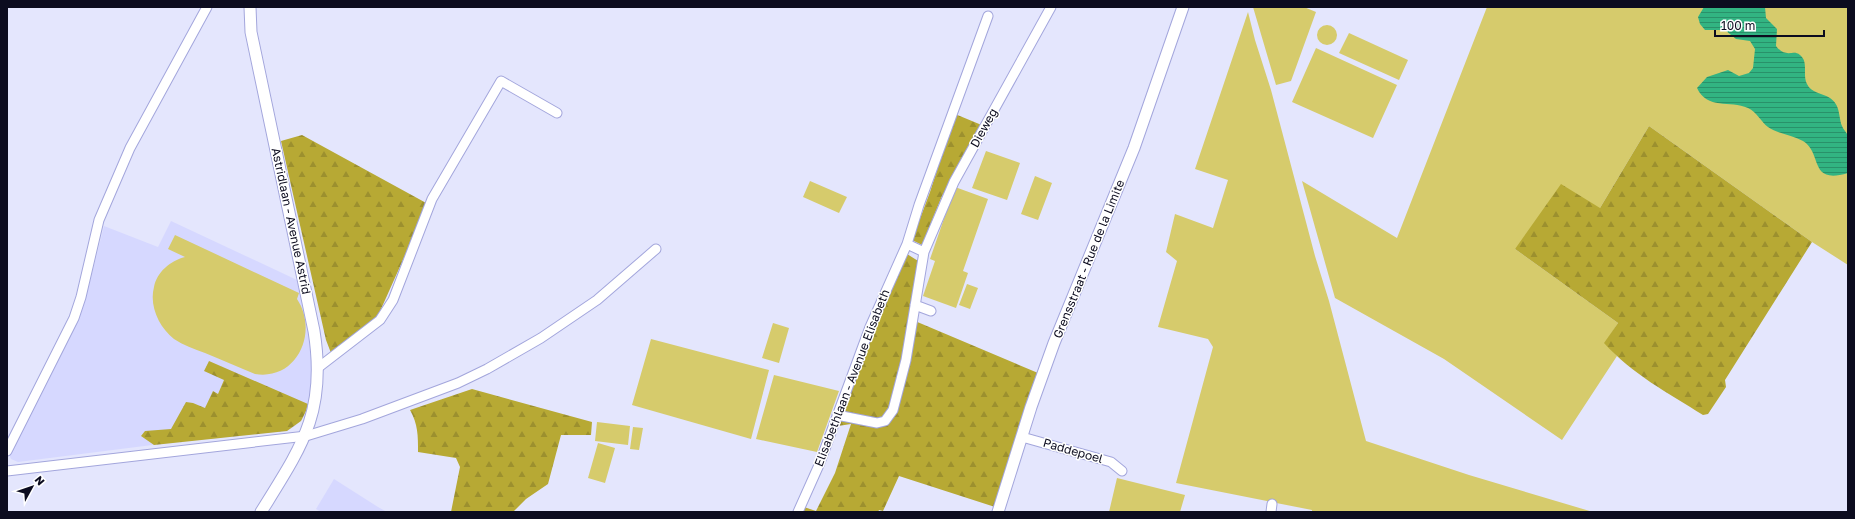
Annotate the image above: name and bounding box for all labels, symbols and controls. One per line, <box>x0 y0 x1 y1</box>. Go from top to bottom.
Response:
scale bar <box>1715 12 1824 38</box>
text: 100 m <box>1721 18 1755 33</box>
street label: Dieweg <box>967 106 1000 150</box>
street label: Astridlaan - Avenue Astrid <box>269 146 314 296</box>
street label: Grensstraat - Rue de la Limite <box>1050 177 1127 340</box>
street label: Elisabethlaan - Avenue Elisabeth <box>811 287 892 469</box>
street label: Paddepoel <box>1041 435 1105 466</box>
north arrow <box>12 467 52 507</box>
text: N <box>32 473 48 488</box>

